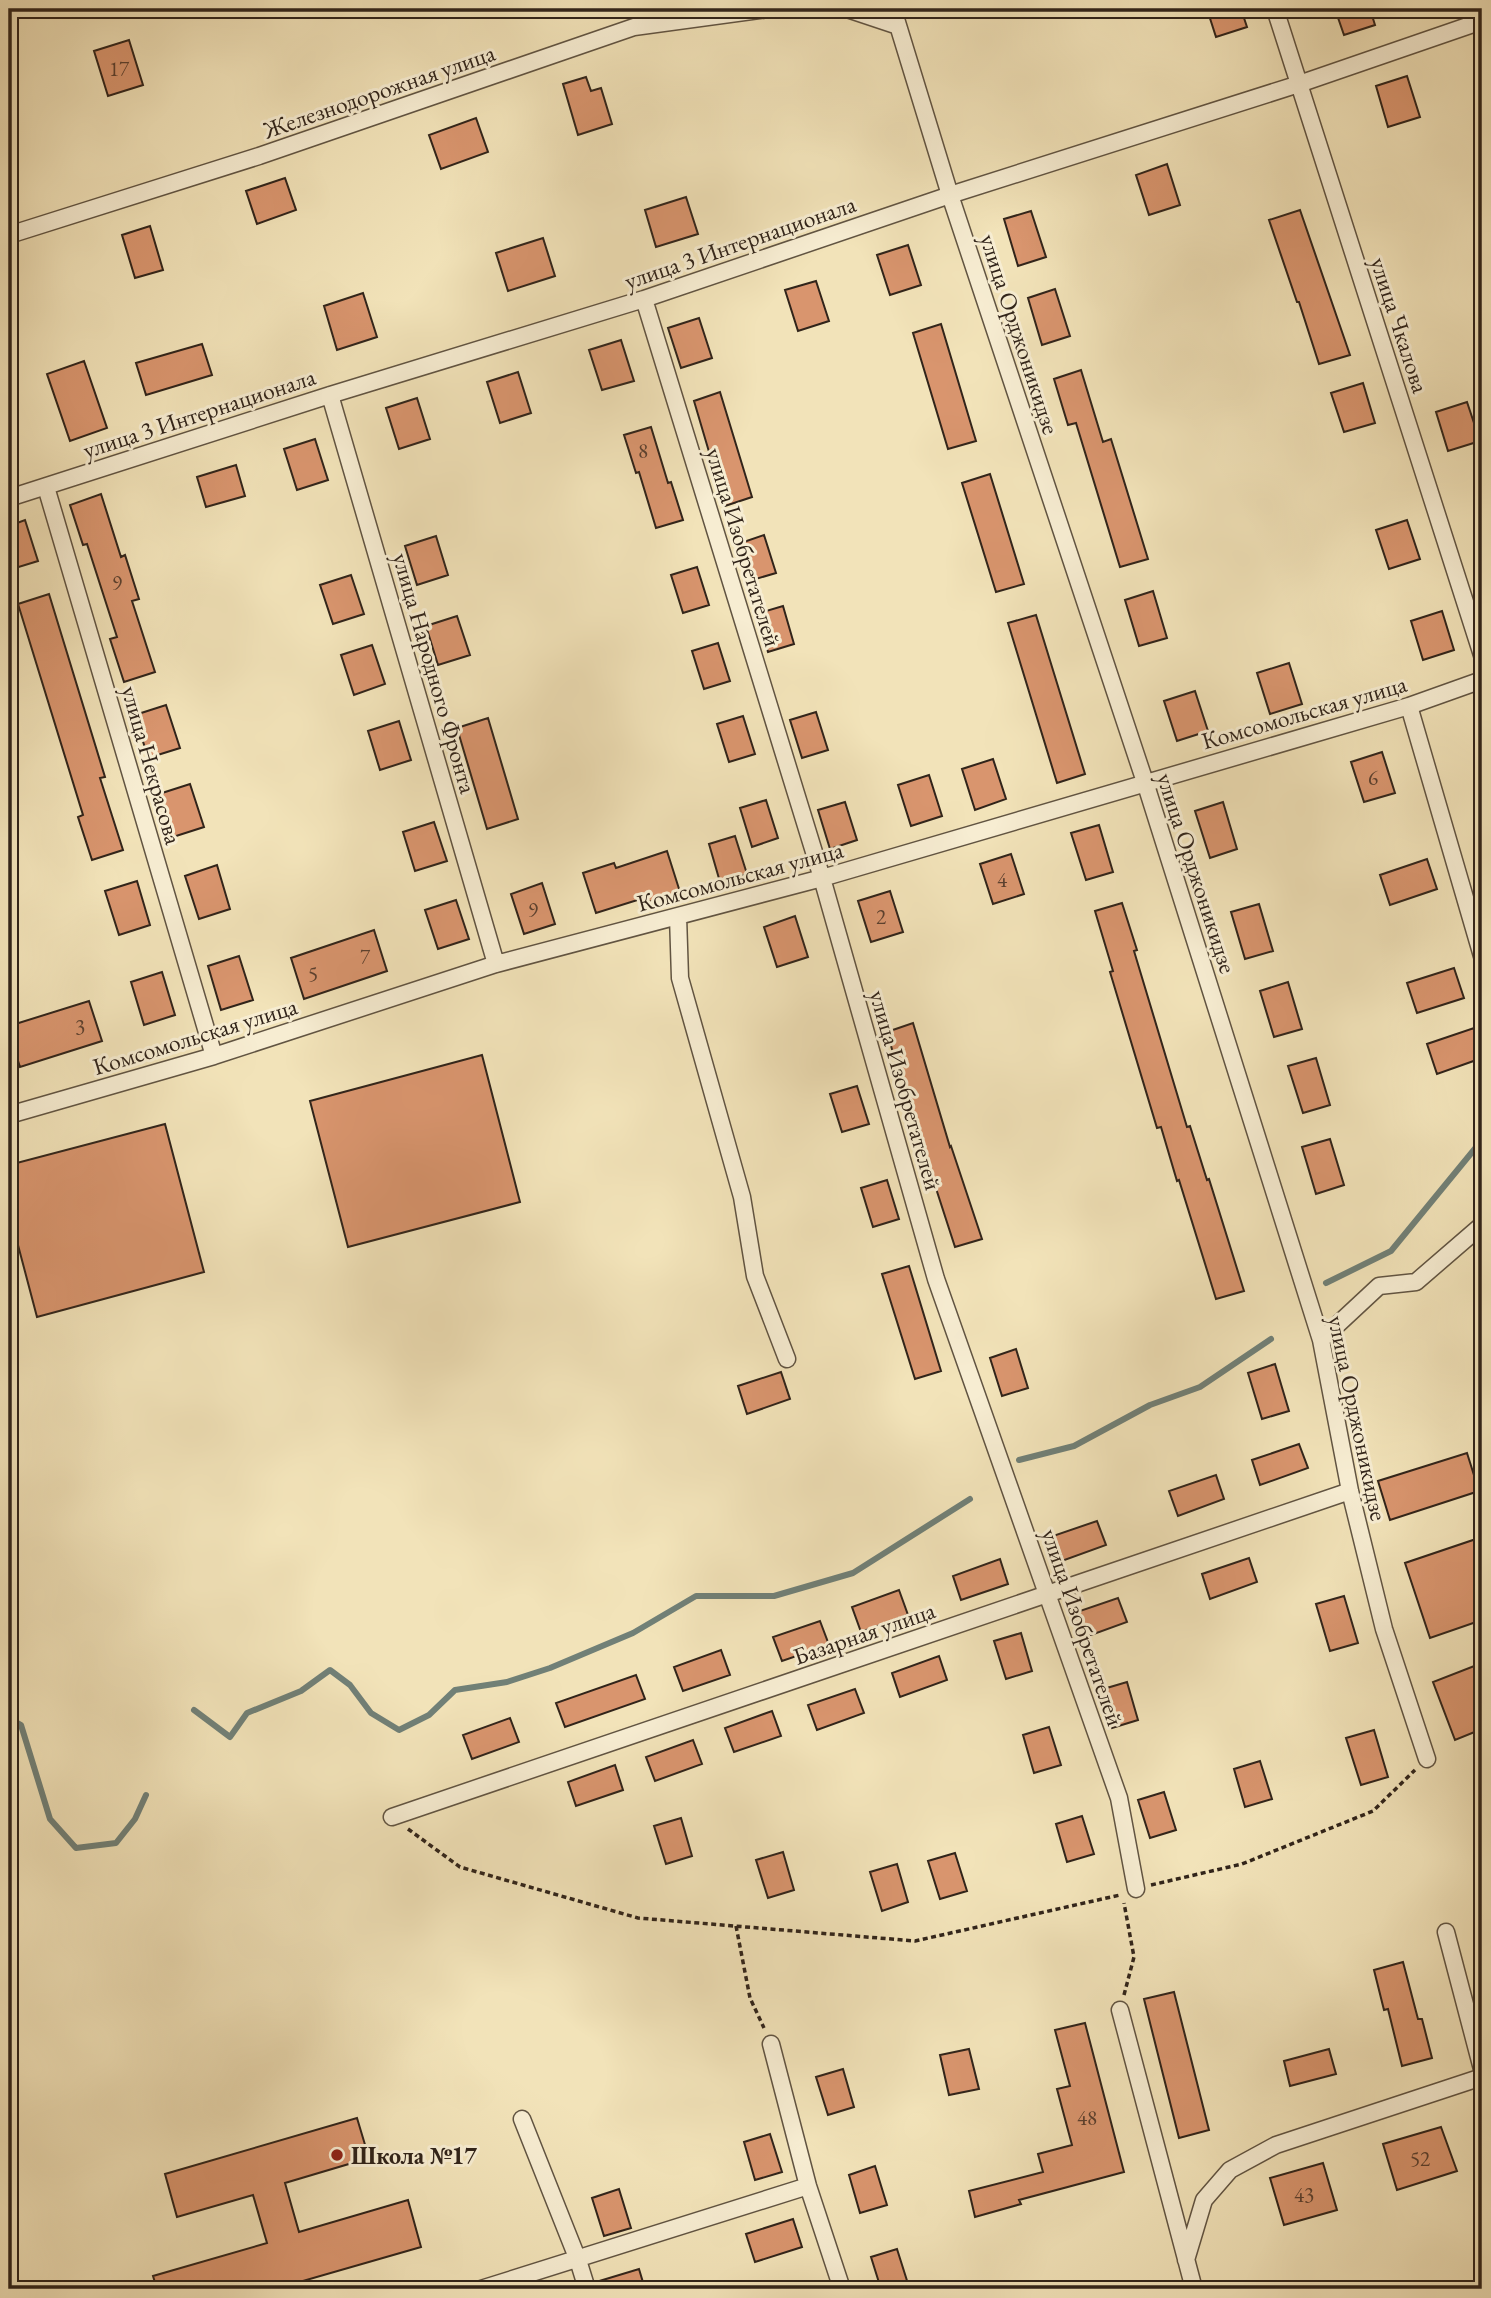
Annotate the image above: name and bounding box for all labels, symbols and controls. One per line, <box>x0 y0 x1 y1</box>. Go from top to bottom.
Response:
street label: Железнодорожная улица <box>258 37 499 146</box>
house number: 17 <box>109 55 130 82</box>
street label: улица 3 Интернационала <box>620 188 860 296</box>
street label: улица Орджоникидзе <box>973 230 1067 438</box>
street label: улица Чкалова <box>1363 253 1437 397</box>
street label: улица 3 Интернационала <box>79 361 320 465</box>
house number: 8 <box>638 437 648 464</box>
street label: улица Изобретателей <box>699 444 789 651</box>
street label: улица Народного Фронта <box>386 549 484 797</box>
house number: 9 <box>112 569 122 596</box>
street label: Комсомольская улица <box>1198 668 1411 756</box>
street label: улица Некрасова <box>115 682 190 848</box>
house number: 6 <box>1368 764 1378 791</box>
street label: улица Орджоникидзе <box>1150 769 1244 977</box>
street label: Комсомольская улица <box>634 833 847 918</box>
house number: 4 <box>997 866 1008 893</box>
house number: 9 <box>528 896 538 923</box>
house number: 2 <box>876 903 886 930</box>
house number: 7 <box>360 943 371 970</box>
house number: 5 <box>308 960 318 987</box>
street label: улица Изобретателей <box>863 986 949 1194</box>
street label: Комсомольская улица <box>89 990 301 1082</box>
house number: 3 <box>75 1013 85 1040</box>
street label: улица Орджоникидзе <box>1321 1313 1395 1523</box>
street label: улица Изобретателей <box>1035 1524 1131 1730</box>
street label: Базарная улица <box>789 1594 940 1672</box>
house number: 48 <box>1077 2104 1097 2131</box>
place label: Школа №17 <box>351 2140 477 2171</box>
house number: 52 <box>1410 2145 1430 2172</box>
marker: Школа №17 <box>329 2147 345 2163</box>
house number: 43 <box>1294 2181 1314 2208</box>

